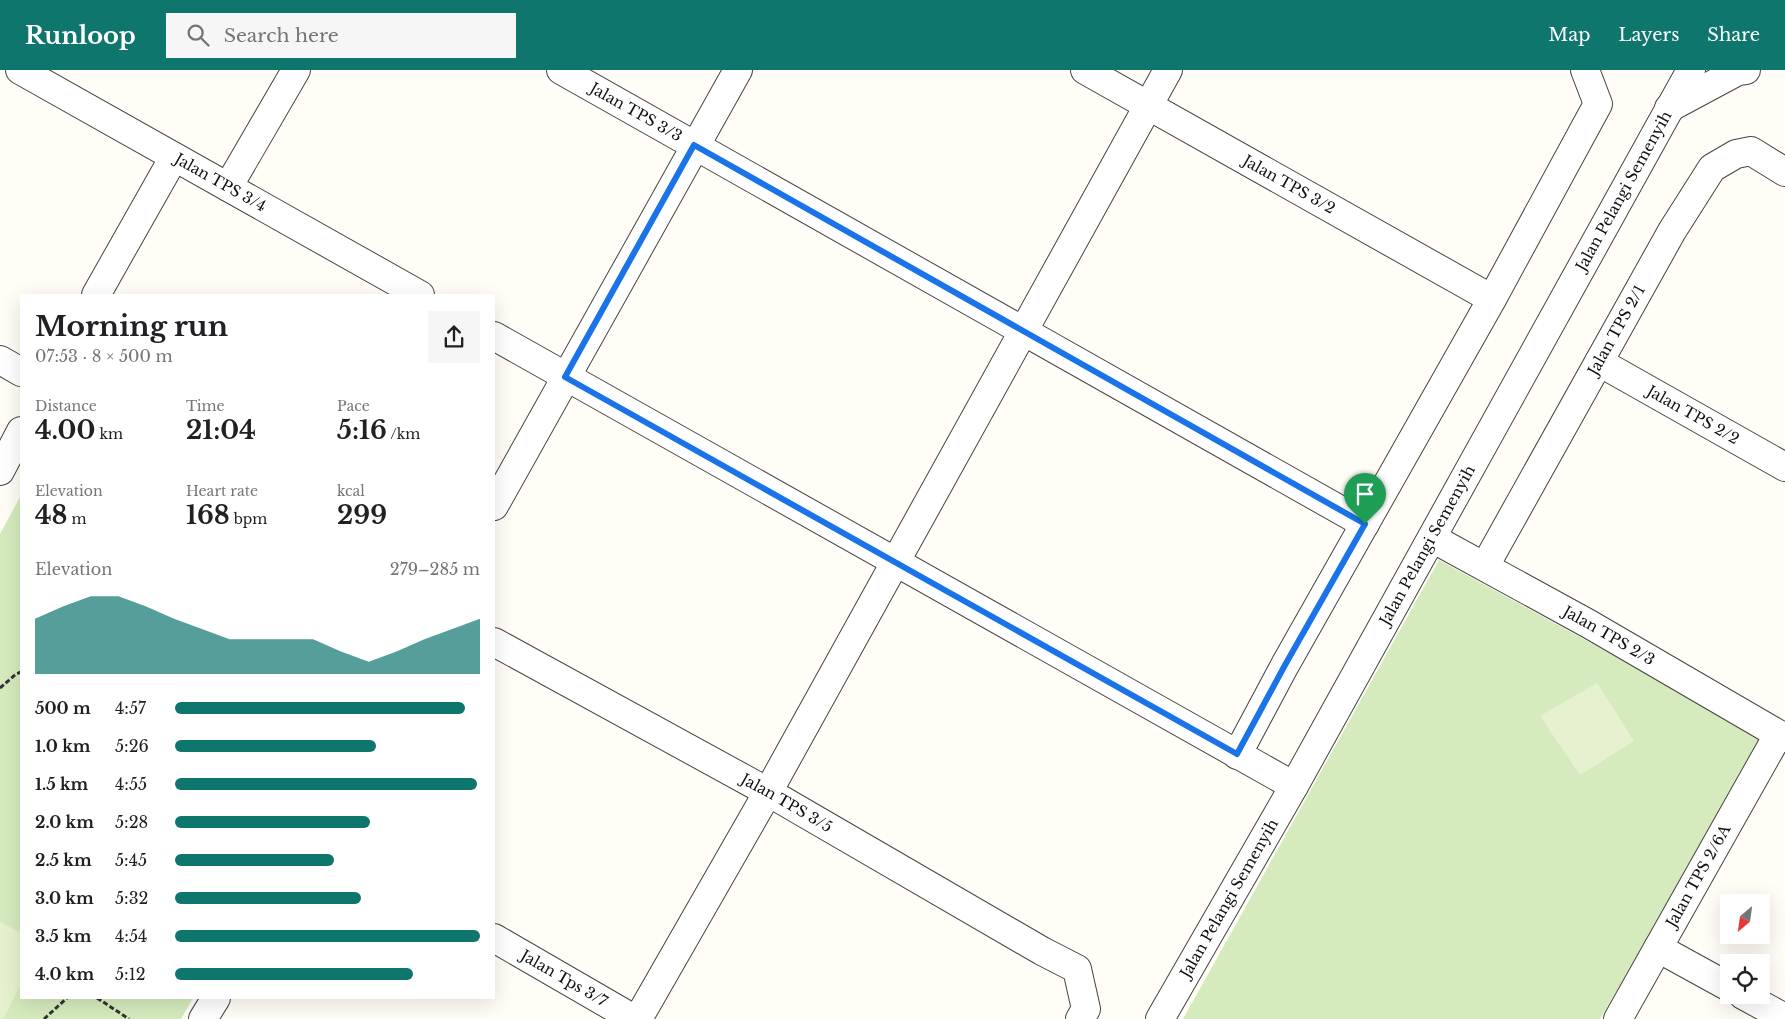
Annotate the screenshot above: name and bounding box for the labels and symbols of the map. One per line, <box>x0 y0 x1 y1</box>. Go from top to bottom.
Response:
street label: Jalan TPS 3/3 <box>585 77 686 145</box>
street label: Jalan Pelangi Semenyih <box>1570 107 1675 276</box>
street label: Jalan TPS 3/4 <box>170 148 270 216</box>
street label: Jalan TPS 3/2 <box>1238 150 1339 218</box>
street label: Jalan TPS 2/1 <box>1582 282 1649 380</box>
street label: Jalan TPS 2/2 <box>1642 380 1743 448</box>
street label: Jalan Pelangi Semenyih <box>1374 462 1479 630</box>
pin <box>1344 473 1386 524</box>
street label: Jalan TPS 2/3 <box>1558 601 1658 669</box>
street label: Jalan TPS 3/5 <box>736 768 836 836</box>
street label: Jalan Pelangi Semenyih <box>1175 815 1282 983</box>
street label: Jalan TPS 2/6A <box>1661 821 1735 932</box>
north arrow <box>1720 894 1770 944</box>
street label: Jalan Tps 3/7 <box>516 945 612 1011</box>

